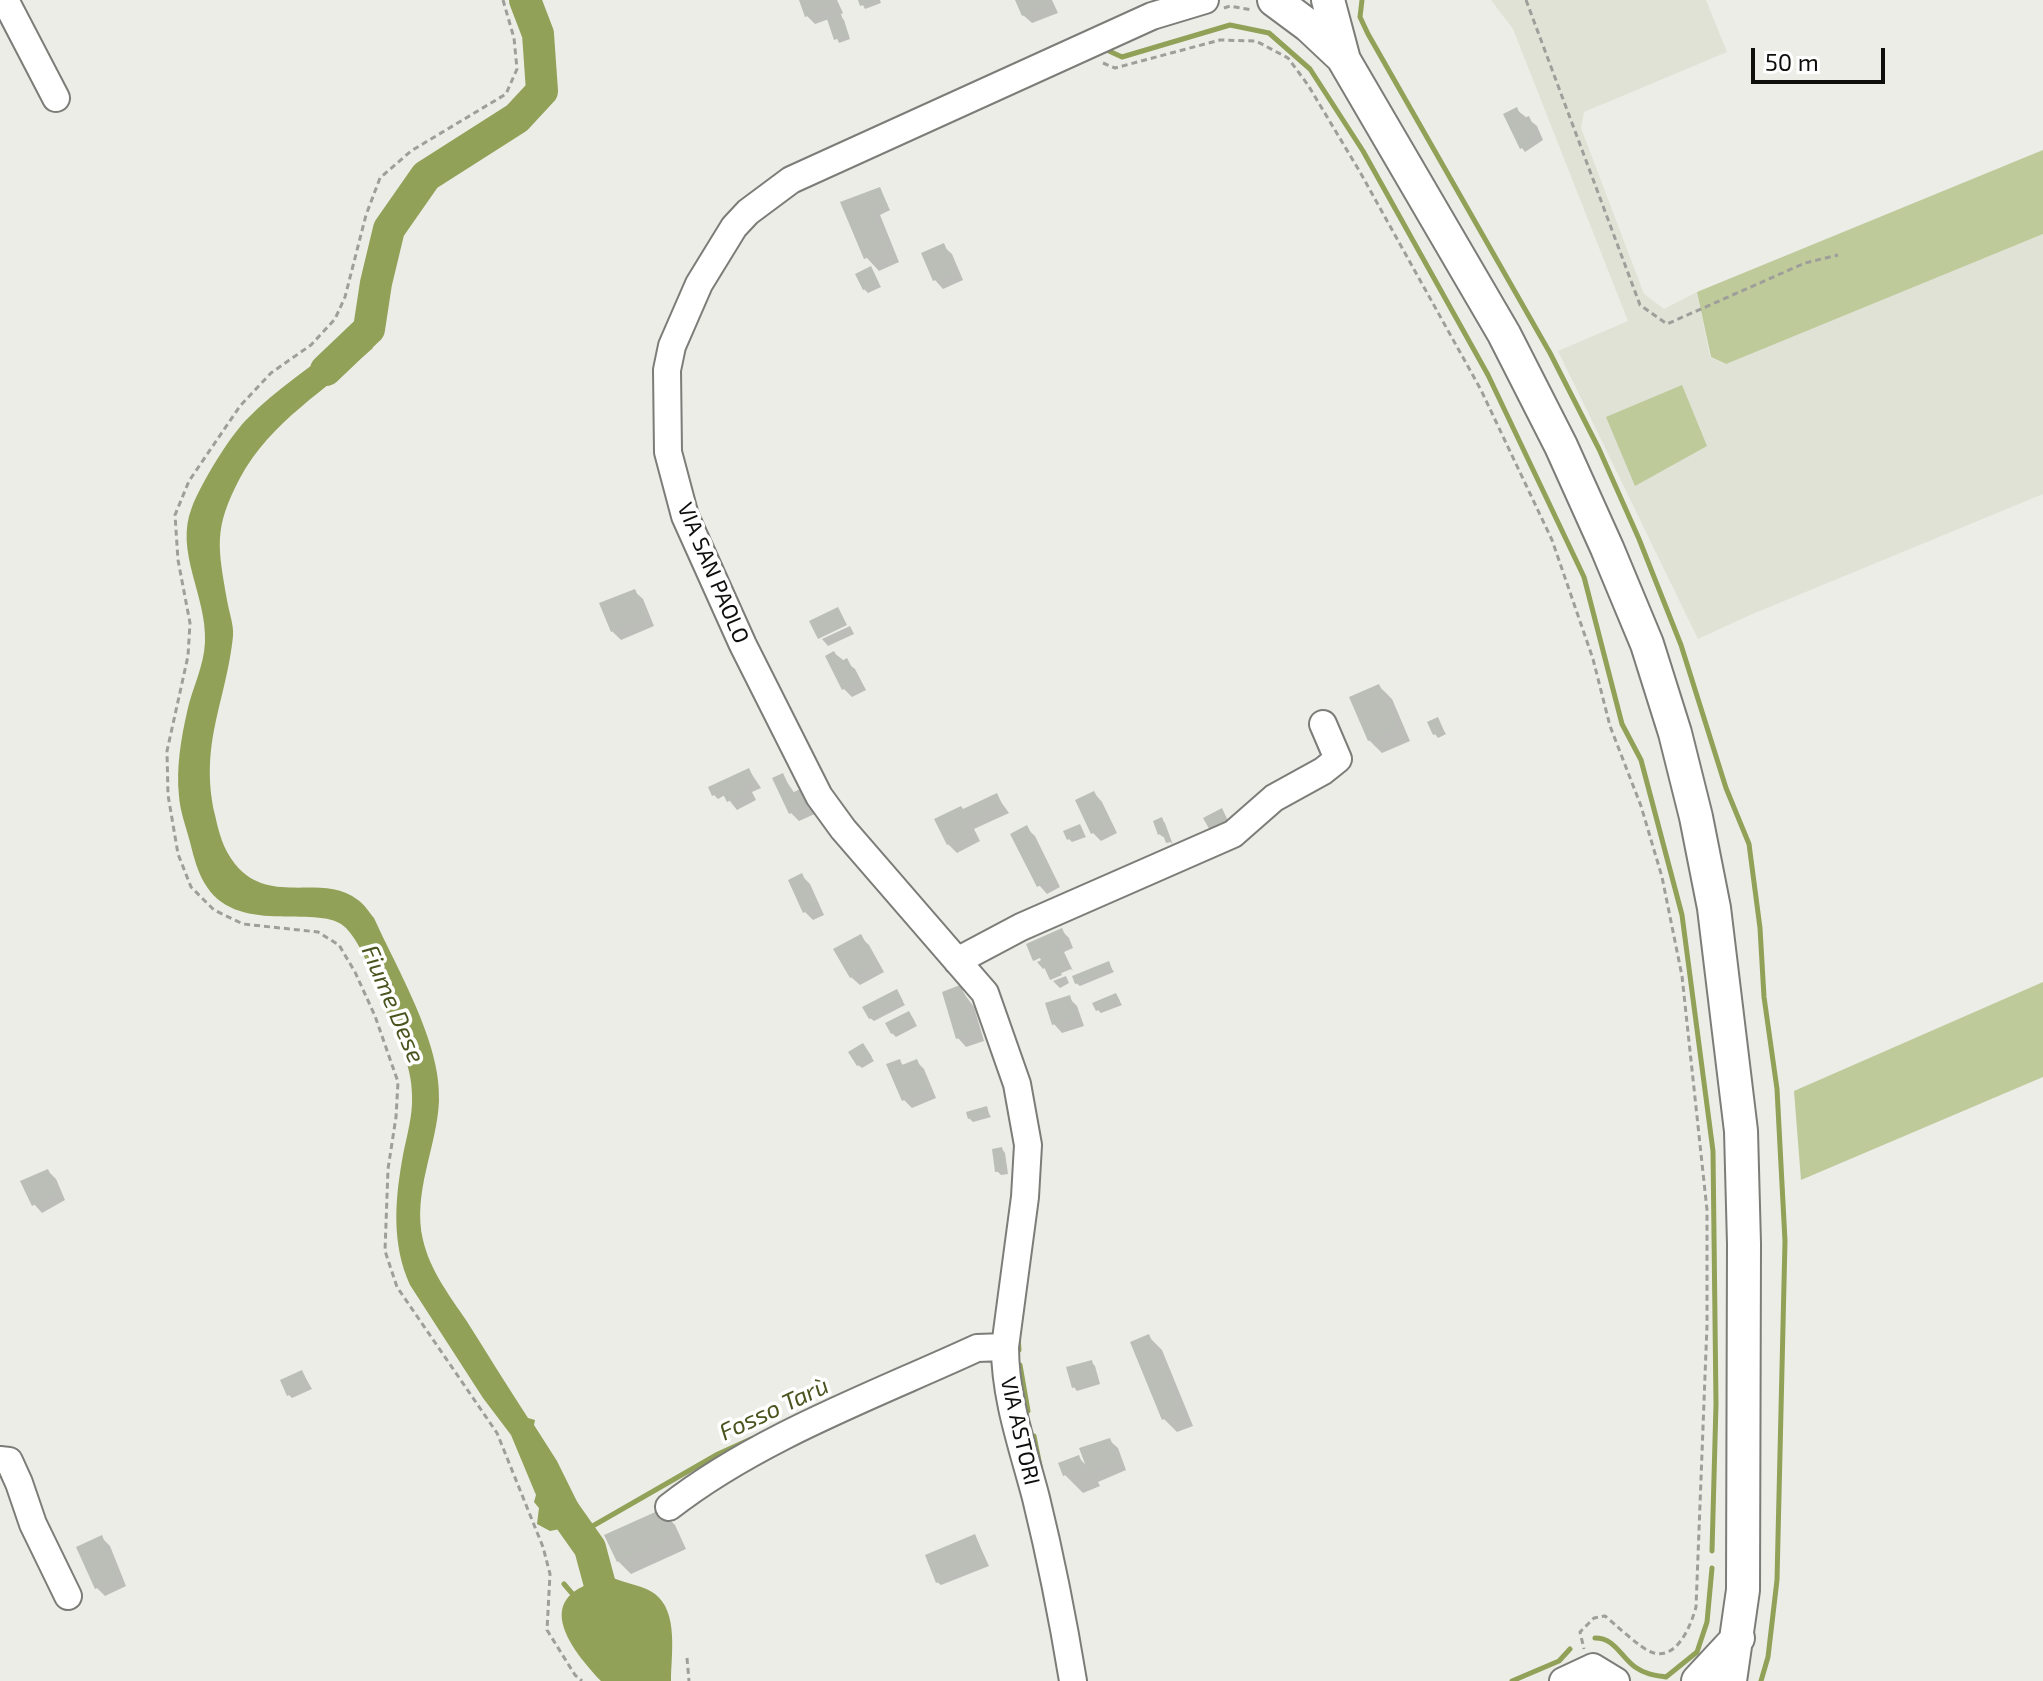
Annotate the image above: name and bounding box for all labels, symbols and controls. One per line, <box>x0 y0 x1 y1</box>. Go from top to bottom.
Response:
scale bar <box>1755 32 1889 82</box>
text: 50 m <box>1765 47 1819 76</box>
street label: VIA SAN PAOLO <box>671 499 755 647</box>
water label: Fiume Dese <box>355 941 431 1067</box>
water label: Fosso Tarù <box>715 1371 833 1447</box>
street label: VIA ASTORI <box>995 1374 1045 1488</box>

